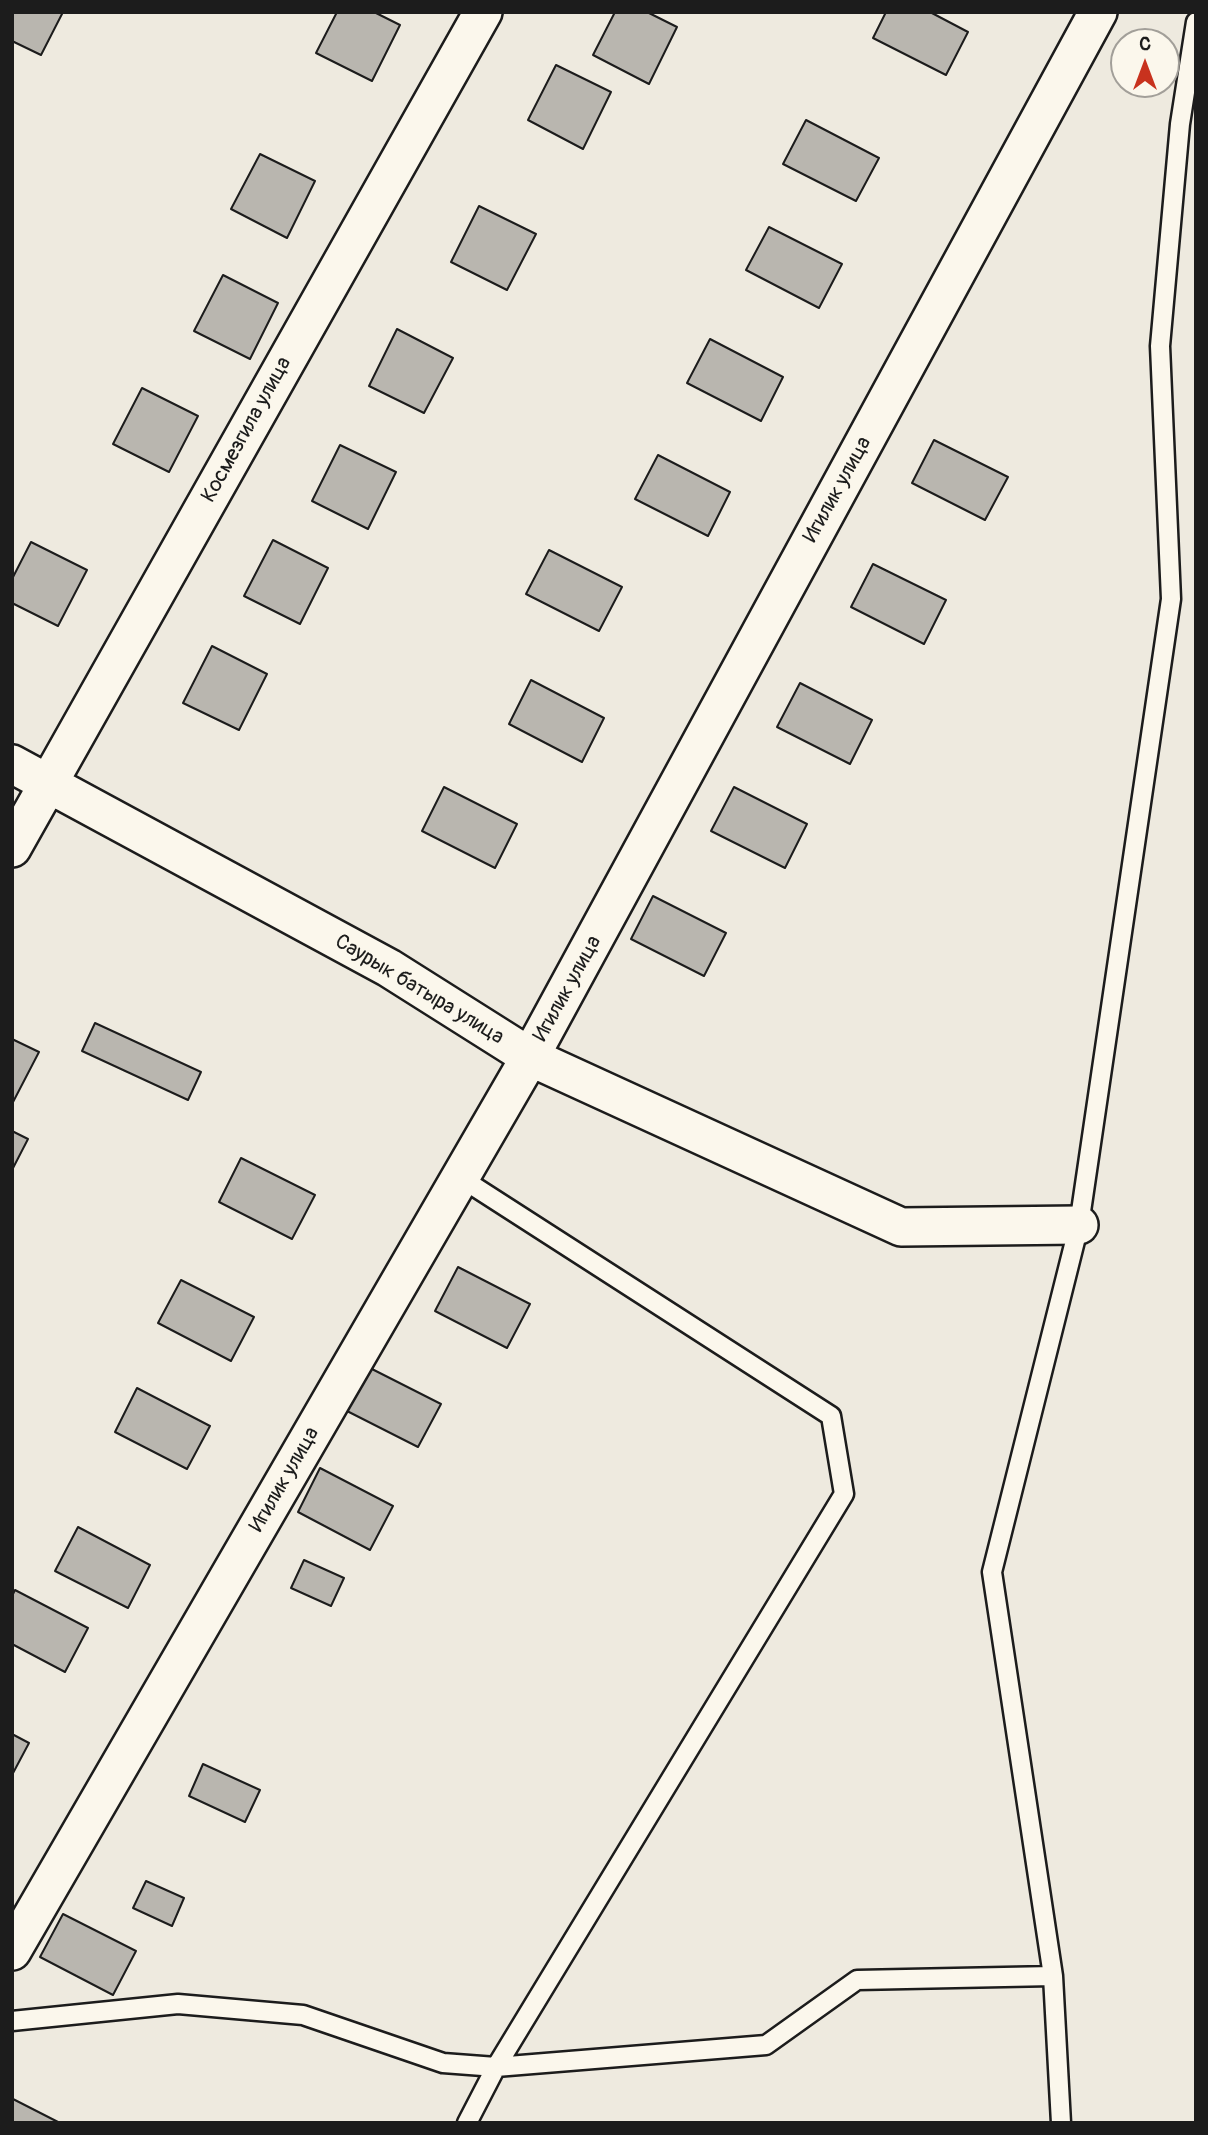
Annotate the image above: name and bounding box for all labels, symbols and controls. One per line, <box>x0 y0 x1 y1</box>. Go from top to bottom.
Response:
north arrow <box>1110 28 1180 98</box>
text: С <box>1139 32 1151 56</box>
street label: Космезгила улица <box>197 353 297 507</box>
street label: Игилик улица <box>799 433 877 547</box>
street label: Саурык батыра улица <box>330 930 508 1050</box>
street label: Игилик улица <box>529 932 607 1046</box>
street label: Игилик улица <box>245 1423 325 1537</box>

